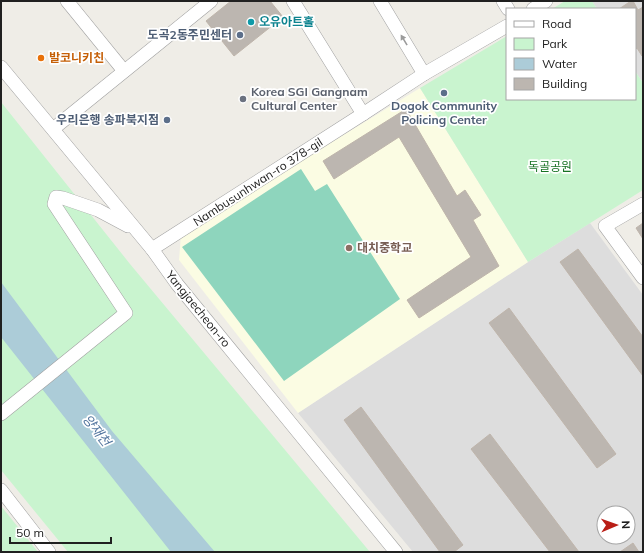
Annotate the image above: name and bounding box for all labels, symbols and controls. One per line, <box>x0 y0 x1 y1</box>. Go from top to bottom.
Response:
legend <box>506 8 636 100</box>
place label: 오유아트홀 <box>259 14 314 29</box>
text: Road <box>542 16 571 31</box>
marker: 오유아트홀 <box>246 17 256 27</box>
place label: 도곡2동주민센터 <box>148 27 232 42</box>
marker: 도곡2동주민센터 <box>235 30 245 40</box>
one-way arrow <box>400 35 408 45</box>
text: Park <box>542 36 568 51</box>
place label: 발코니키친 <box>49 50 104 65</box>
marker: 발코니키친 <box>36 53 46 63</box>
text: Water <box>542 56 578 71</box>
text: Building <box>542 76 587 91</box>
place label: Korea SGI Gangnam Cultural Center <box>251 84 368 113</box>
marker: Dogok Community Policing Center <box>439 88 449 98</box>
marker: Korea SGI Gangnam Cultural Center <box>238 94 248 104</box>
place label: Dogok Community Policing Center <box>391 98 497 127</box>
place label: 우리은행 송파북지점 <box>56 112 159 127</box>
marker: 우리은행 송파북지점 <box>162 115 172 125</box>
street label: Nambusunhwan-ro 378-gil <box>190 134 325 229</box>
park label: 독골공원 <box>528 159 572 174</box>
place label: 대치중학교 <box>357 240 412 255</box>
marker: 대치중학교 <box>344 243 354 253</box>
street label: Yangjaecheon-ro <box>162 267 234 350</box>
water label: 양재천 <box>80 411 115 450</box>
north arrow <box>596 505 636 545</box>
scale bar <box>10 519 111 545</box>
text: N <box>619 520 633 529</box>
text: 50 m <box>16 525 44 540</box>

